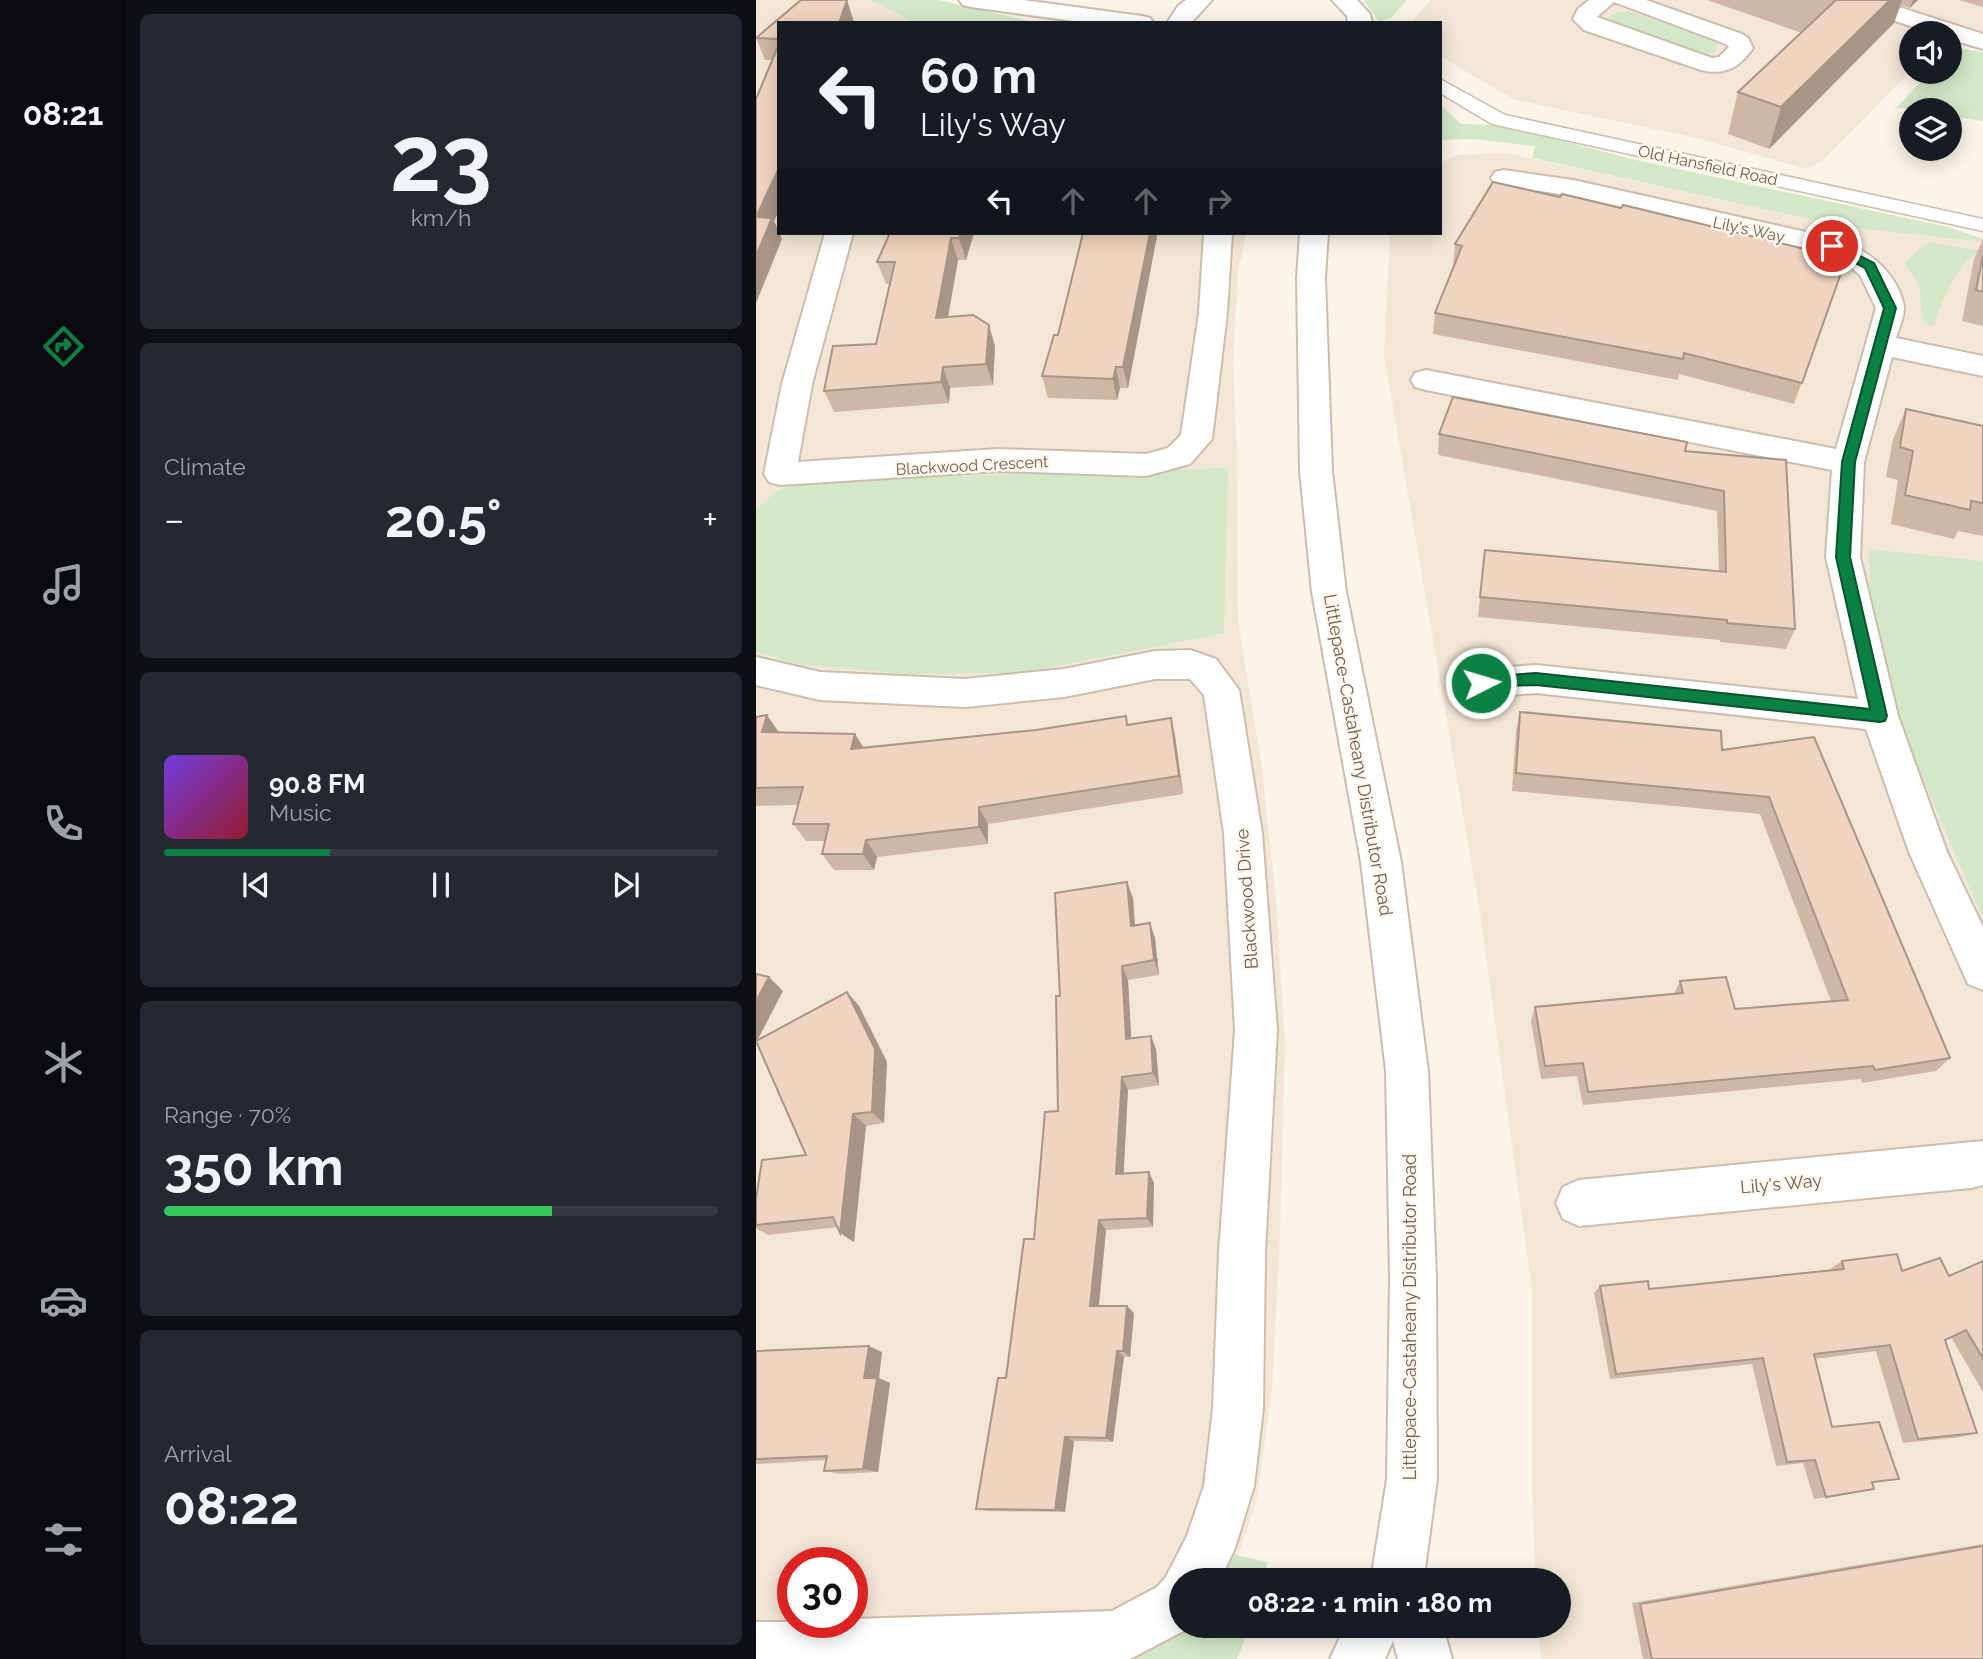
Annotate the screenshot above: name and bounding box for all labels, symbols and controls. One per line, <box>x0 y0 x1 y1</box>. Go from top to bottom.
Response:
map controls <box>1899 21 1962 161</box>
button: sound <box>1899 21 1962 84</box>
text: 60 m <box>920 47 1037 104</box>
icon: left <box>805 49 896 140</box>
text: 08:21 <box>23 95 103 132</box>
button: layers <box>1899 98 1962 161</box>
text: 23 <box>390 105 492 212</box>
text: Lily's Way <box>920 106 1066 143</box>
street label: Old Hansfield Road <box>1636 141 1779 190</box>
icon: left <box>981 182 1019 220</box>
icon: ahead <box>1054 182 1092 220</box>
icon: ahead <box>1127 182 1165 220</box>
icon: right <box>1200 182 1238 220</box>
text: km/h <box>411 204 471 231</box>
street label: Lily's Way <box>1711 213 1787 246</box>
pin <box>1802 216 1862 276</box>
icon: arrive <box>1813 227 1851 265</box>
icon: directions <box>39 322 88 371</box>
street label: Blackwood Crescent <box>895 452 1050 479</box>
text: Climate <box>164 453 246 480</box>
text: 20.5° <box>385 488 502 549</box>
text: − <box>164 497 184 542</box>
text: + <box>702 497 718 542</box>
icon: music <box>39 560 88 609</box>
street label: Littlepace-Castaheany Distributor Road <box>1320 592 1397 917</box>
position arrow <box>1444 646 1518 720</box>
text: 90.8 FM <box>269 769 366 799</box>
icon: phone <box>39 799 88 848</box>
text: Music <box>269 799 332 826</box>
street label: Blackwood Drive <box>1231 828 1262 970</box>
icon: previous <box>237 866 275 904</box>
icon: pause <box>422 866 460 904</box>
icon: next <box>607 866 645 904</box>
icon: climate <box>39 1038 88 1087</box>
text: Range · 70% <box>164 1101 291 1128</box>
text: 350 km <box>164 1136 344 1197</box>
street label: Littlepace-Castaheany Distributor Road <box>1399 1154 1420 1480</box>
street label: Lily's Way <box>1739 1169 1823 1198</box>
icon: car <box>39 1276 88 1325</box>
text: Arrival <box>164 1440 231 1467</box>
text: 08:22 <box>164 1475 299 1536</box>
icon: filters <box>39 1515 88 1564</box>
speed limit sign: 30 <box>777 1547 868 1638</box>
text: 08:22 · 1 min · 180 m <box>1248 1588 1492 1618</box>

